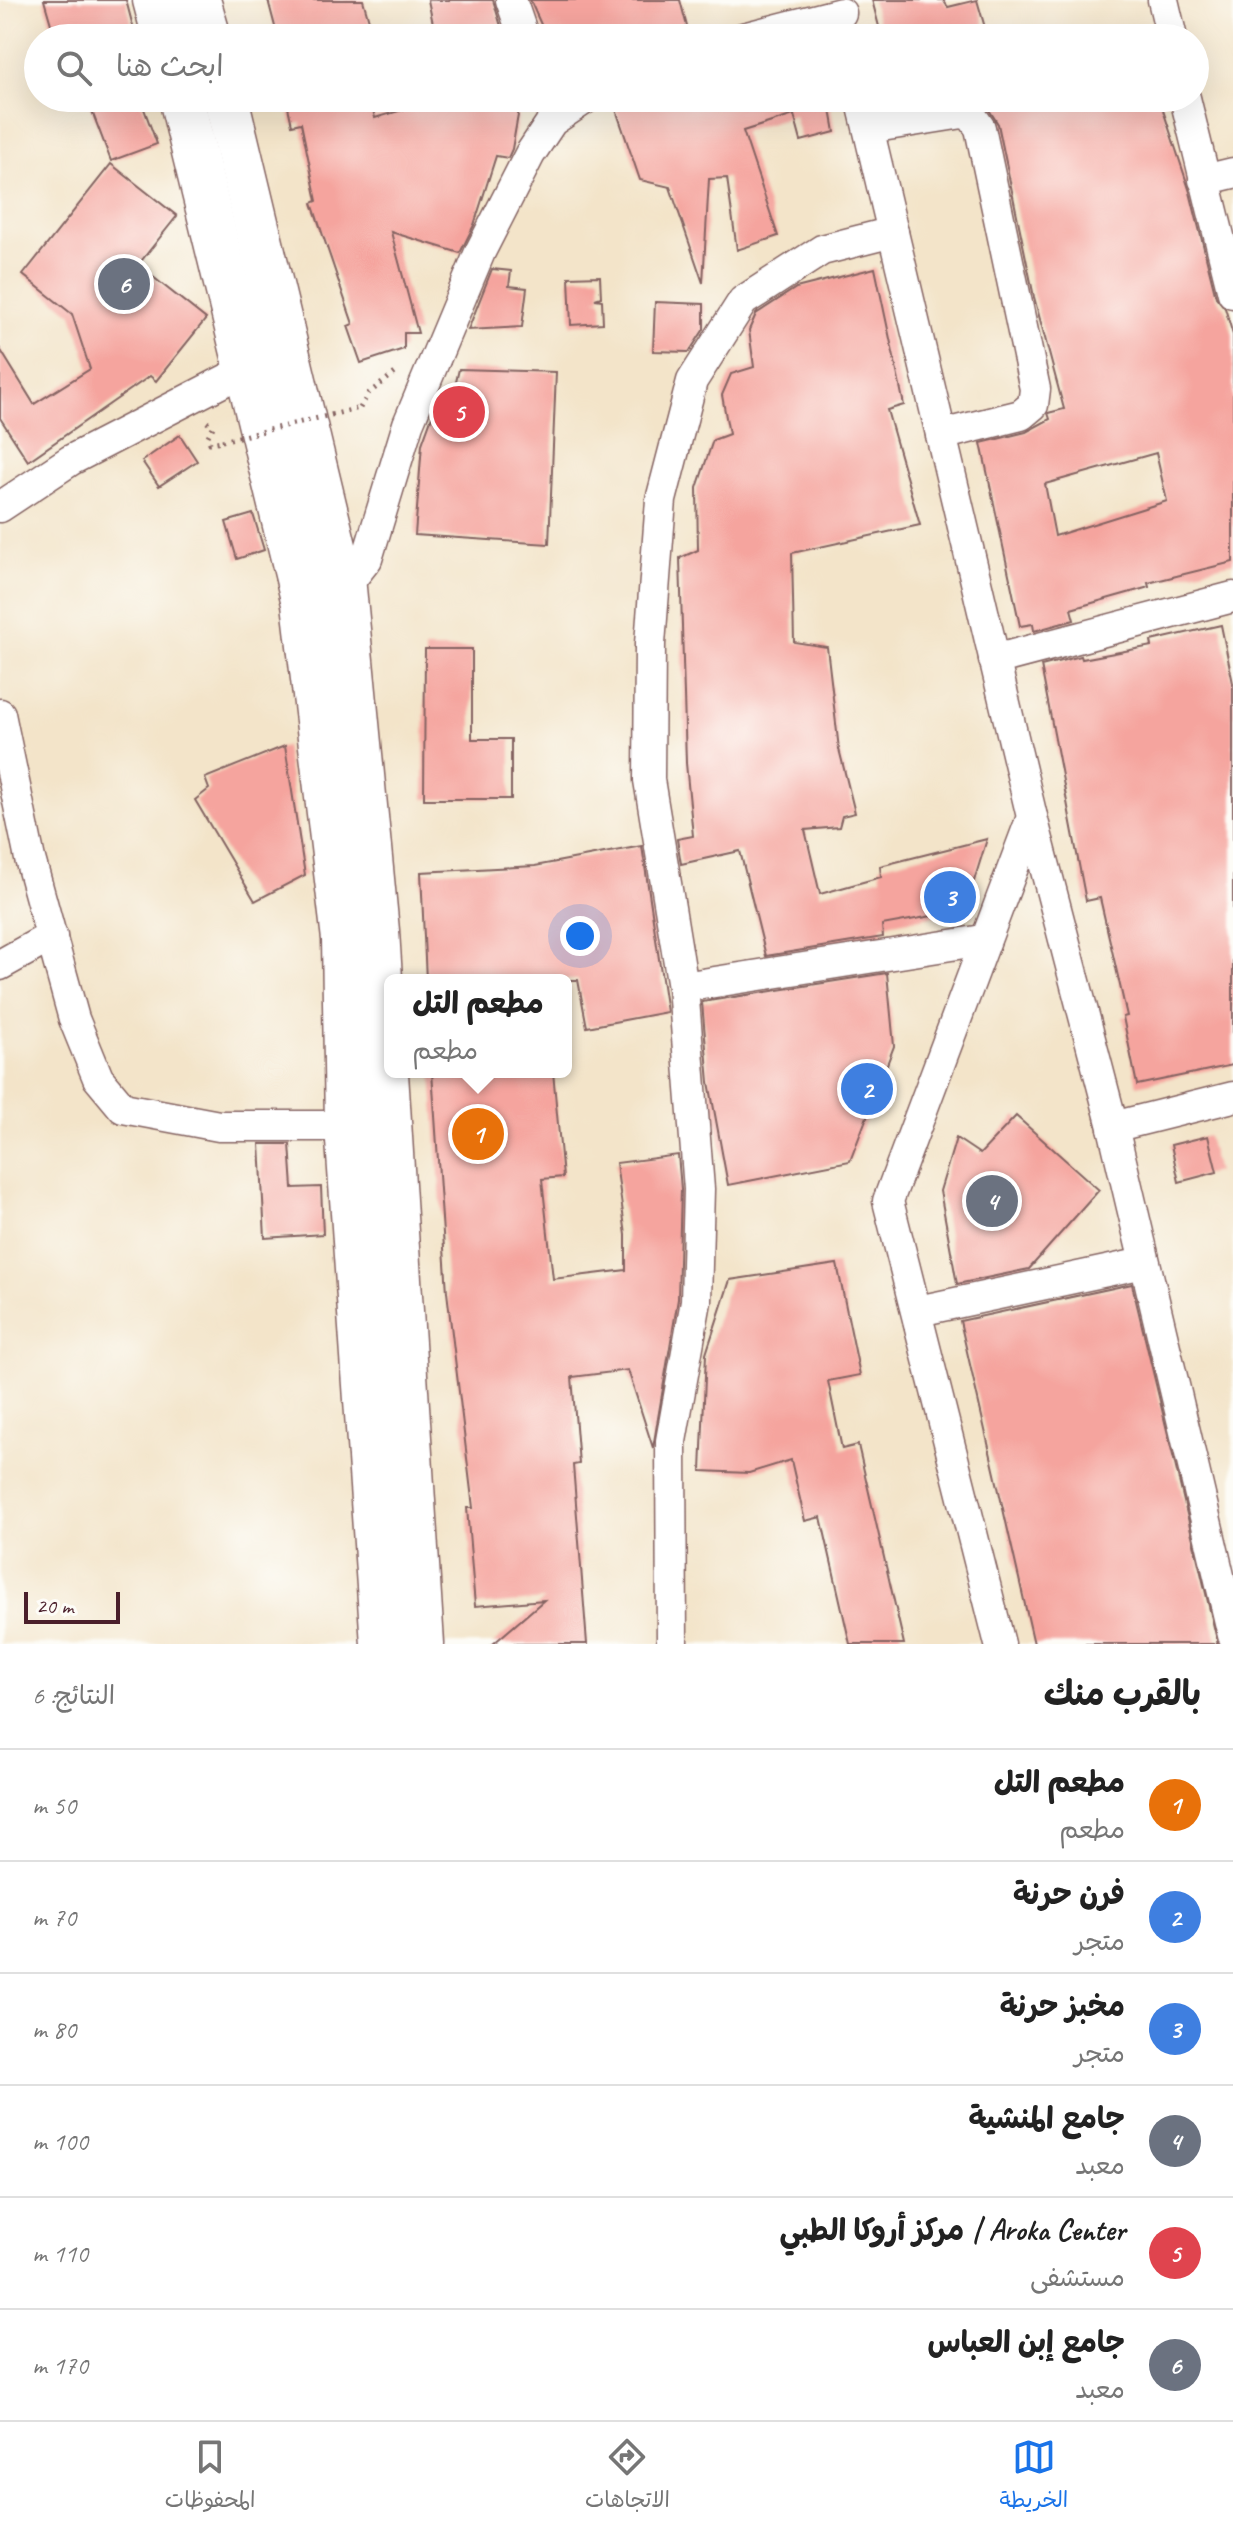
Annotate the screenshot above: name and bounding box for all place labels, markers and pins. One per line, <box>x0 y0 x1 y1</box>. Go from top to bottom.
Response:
pin: 6 <box>98 254 150 314</box>
pin: 5 <box>433 382 485 442</box>
pin: 3 <box>924 867 976 927</box>
pin: 2 <box>841 1059 893 1119</box>
pin: 1 <box>452 1104 504 1164</box>
pin: 4 <box>966 1171 1018 1231</box>

